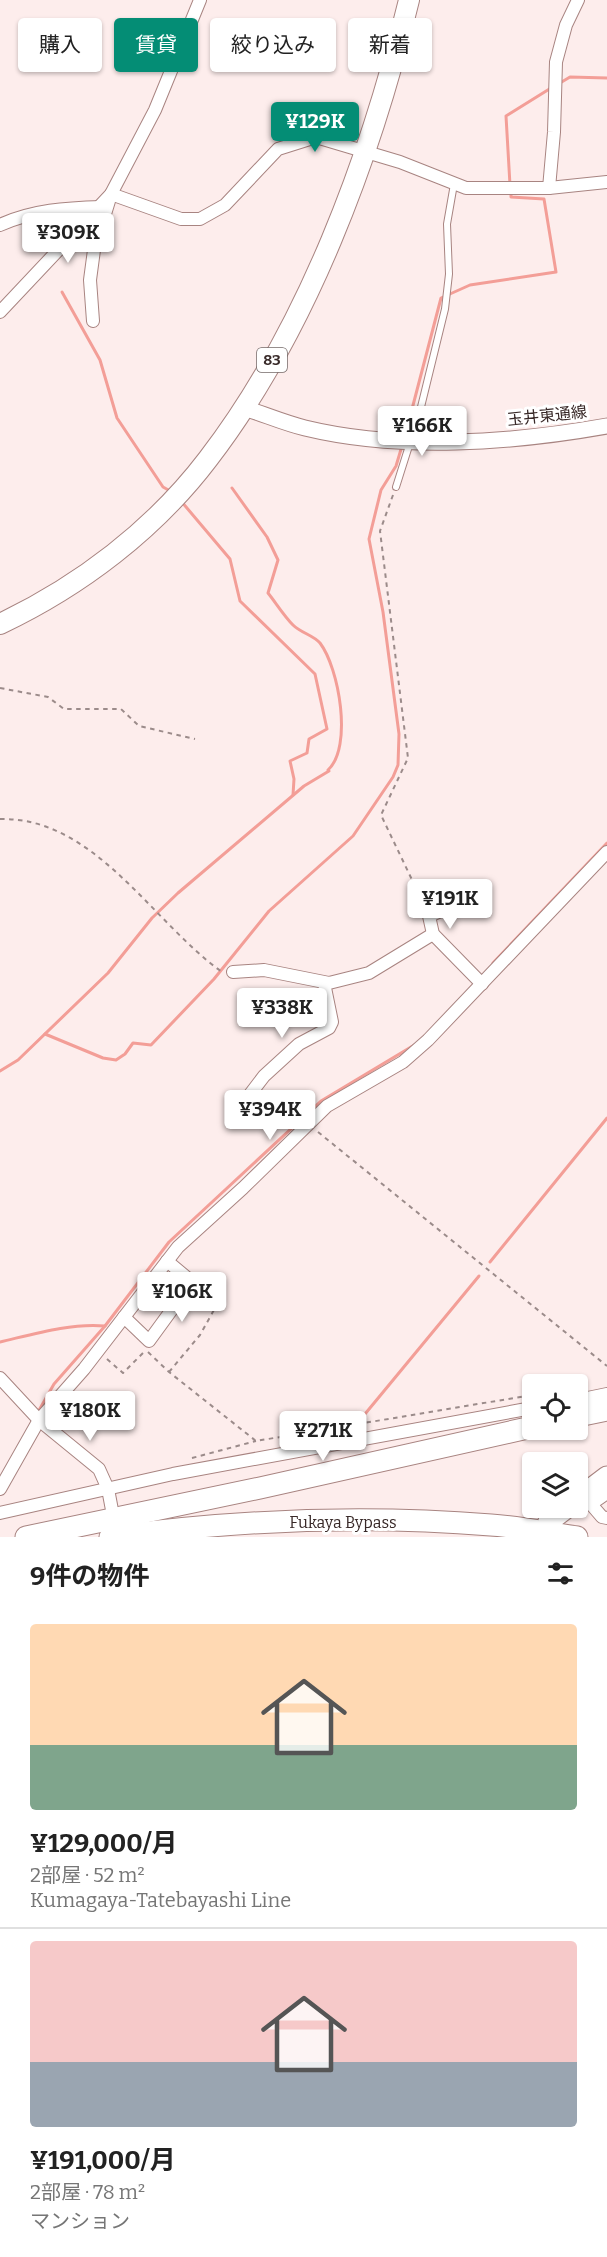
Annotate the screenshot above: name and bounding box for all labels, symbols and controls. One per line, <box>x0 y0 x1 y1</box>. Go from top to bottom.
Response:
chip: 購入 <box>18 18 102 72</box>
chip: 賃貸 <box>114 18 198 72</box>
chip: 絞り込み <box>210 18 336 72</box>
chip: 新着 <box>348 18 432 72</box>
pin: ¥129K <box>273 102 357 153</box>
text: ¥129K <box>285 109 345 133</box>
pin: ¥309K <box>26 213 110 264</box>
text: ¥309K <box>36 220 100 244</box>
road number: 83 <box>257 348 287 372</box>
street label: 玉井東通線 <box>506 402 588 429</box>
pin: ¥166K <box>380 406 464 457</box>
text: ¥166K <box>392 413 452 437</box>
pin: ¥191K <box>408 879 492 930</box>
text: ¥191K <box>421 886 479 910</box>
pin: ¥338K <box>240 988 324 1039</box>
text: ¥338K <box>251 995 313 1019</box>
pin: ¥394K <box>228 1090 312 1141</box>
text: ¥394K <box>238 1097 302 1121</box>
pin: ¥106K <box>140 1272 224 1323</box>
text: ¥106K <box>151 1279 213 1303</box>
map controls <box>522 1374 588 1518</box>
button: locate <box>522 1374 588 1440</box>
pin: ¥180K <box>48 1391 132 1442</box>
text: ¥180K <box>59 1398 121 1422</box>
pin: ¥271K <box>281 1411 365 1462</box>
text: ¥271K <box>293 1418 353 1442</box>
button: layers <box>522 1452 588 1518</box>
street label: Fukaya Bypass <box>289 1513 397 1532</box>
icon: filters <box>544 1557 577 1590</box>
text: 9件の物件 <box>30 1561 149 1592</box>
icon: home <box>250 1663 358 1771</box>
text: ¥129,000/月 <box>30 1828 177 1859</box>
text: 2部屋 · 52 m² <box>30 1863 145 1887</box>
text: Kumagaya-Tatebayashi Line <box>30 1888 291 1912</box>
icon: home <box>250 1980 358 2088</box>
text: ¥191,000/月 <box>30 2145 176 2176</box>
text: 2部屋 · 78 m² <box>30 2180 145 2204</box>
text: マンション <box>30 2209 130 2233</box>

